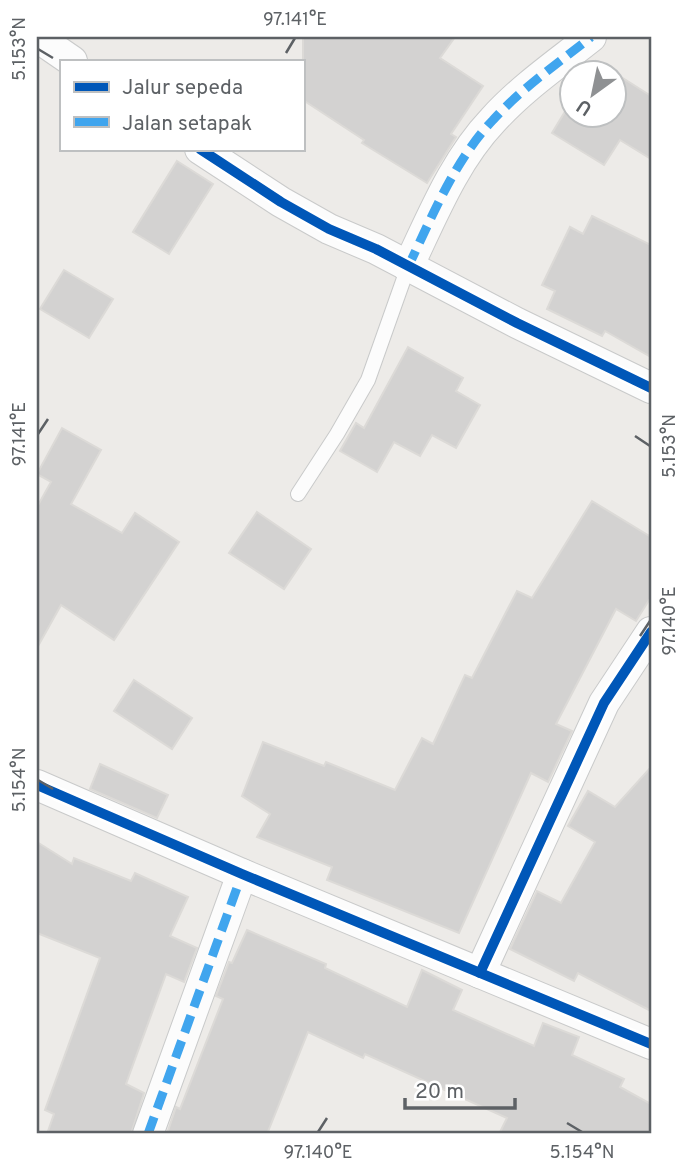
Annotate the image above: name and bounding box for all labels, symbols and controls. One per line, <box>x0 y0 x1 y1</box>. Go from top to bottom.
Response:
text: 97.141°E <box>263 9 327 32</box>
text: 5.153°N <box>9 17 32 81</box>
legend <box>60 60 304 150</box>
north arrow <box>558 60 628 130</box>
text: Jalur sepeda <box>122 75 243 102</box>
text: U <box>573 93 597 120</box>
text: Jalan setapak <box>122 111 252 138</box>
text: 97.141°E <box>9 402 32 466</box>
text: 5.153°N <box>659 414 682 478</box>
text: 97.140°E <box>659 586 682 656</box>
text: 5.154°N <box>9 748 32 812</box>
scale bar <box>405 1066 515 1110</box>
text: 20 m <box>415 1079 464 1106</box>
text: 97.140°E <box>283 1142 353 1165</box>
text: 5.154°N <box>550 1142 614 1165</box>

